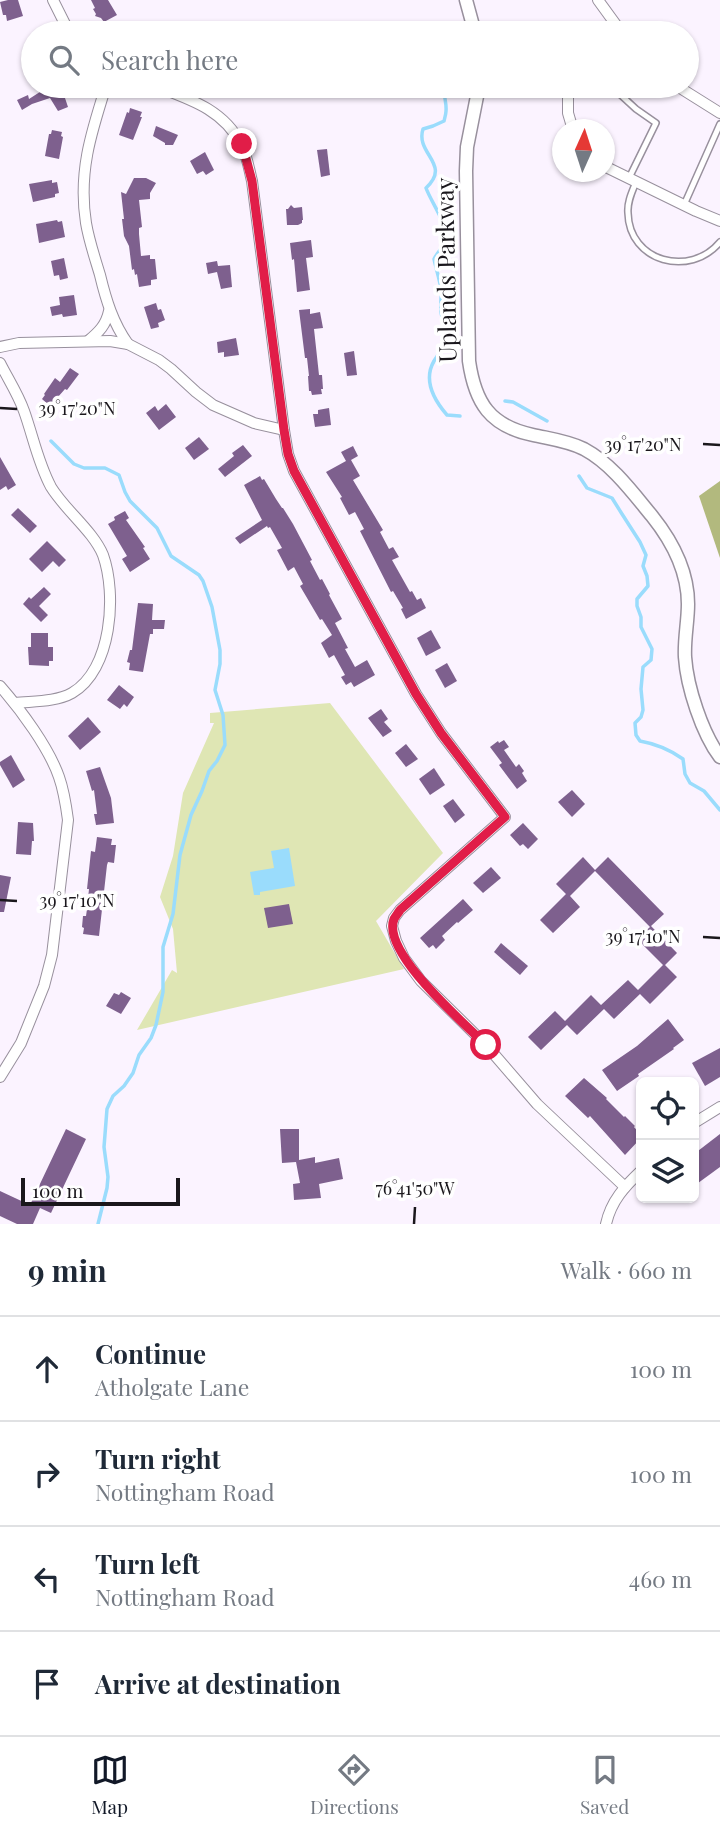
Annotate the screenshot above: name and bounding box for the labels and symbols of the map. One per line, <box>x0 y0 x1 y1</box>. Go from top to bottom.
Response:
north arrow <box>552 119 615 182</box>
route end <box>226 128 257 159</box>
street label: Uplands Parkway <box>427 177 463 363</box>
text: 39°17'20"N <box>38 396 116 420</box>
text: 39°17'20"N <box>604 432 682 456</box>
text: 39°17'10"N <box>39 888 115 912</box>
text: 39°17'10"N <box>605 924 681 948</box>
route start <box>470 1029 501 1060</box>
scale bar <box>21 1175 180 1207</box>
text: 76°41'50"W <box>375 1176 455 1200</box>

